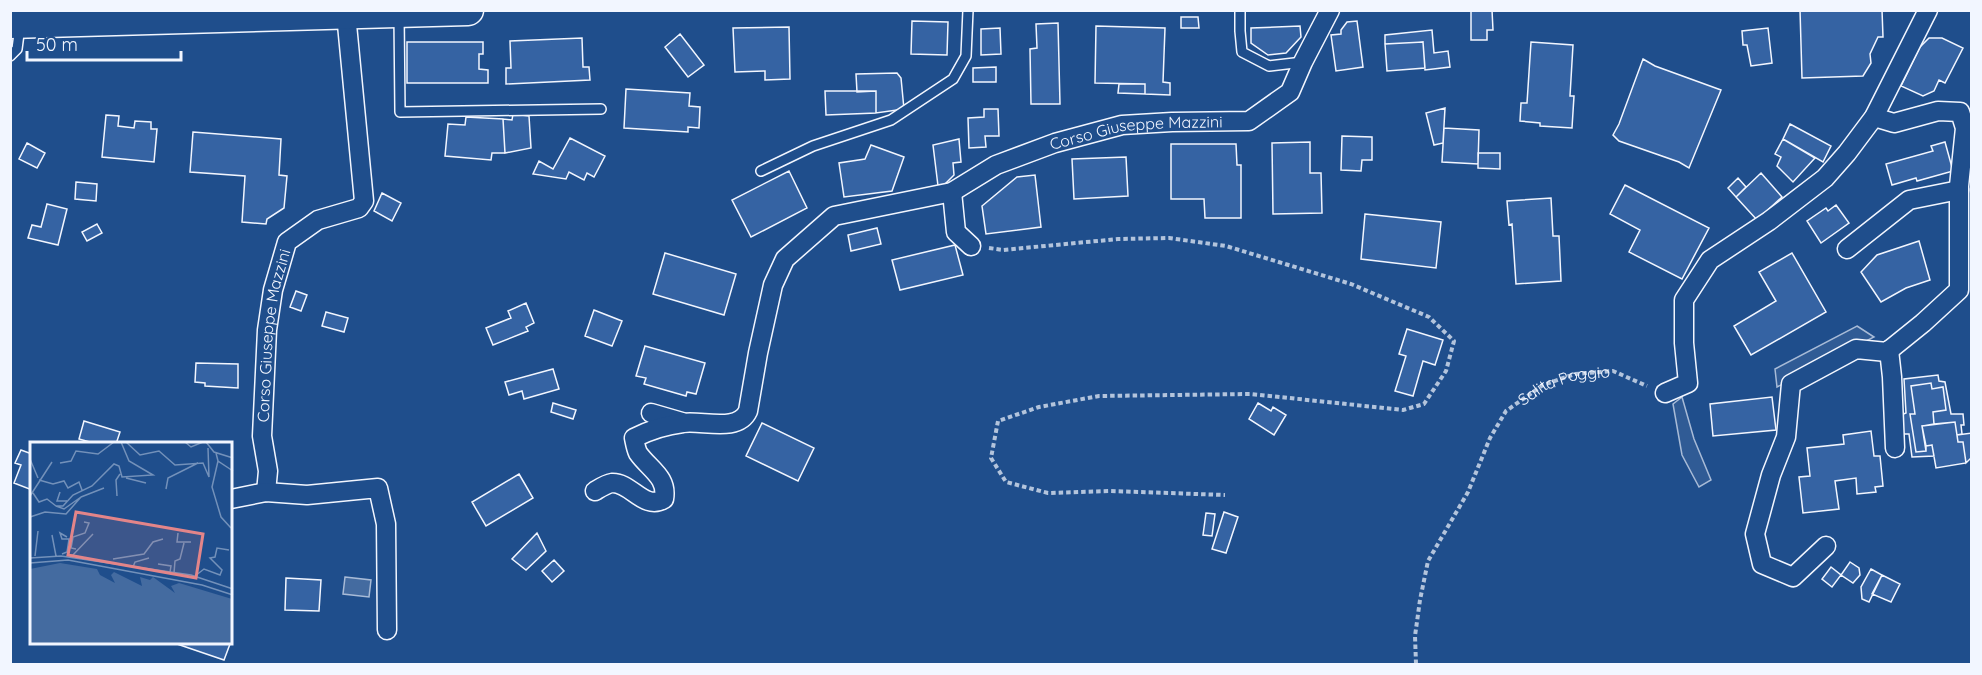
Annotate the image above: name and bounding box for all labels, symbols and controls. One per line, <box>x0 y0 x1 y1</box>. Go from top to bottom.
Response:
scale bar <box>27 24 182 62</box>
text: 50 m <box>36 33 78 56</box>
street label: Corso Giuseppe Mazzini <box>1047 111 1223 154</box>
street label: Corso Giuseppe Mazzini <box>253 246 294 423</box>
street label: Salita Poggio <box>1514 361 1611 410</box>
inset map <box>30 442 232 645</box>

